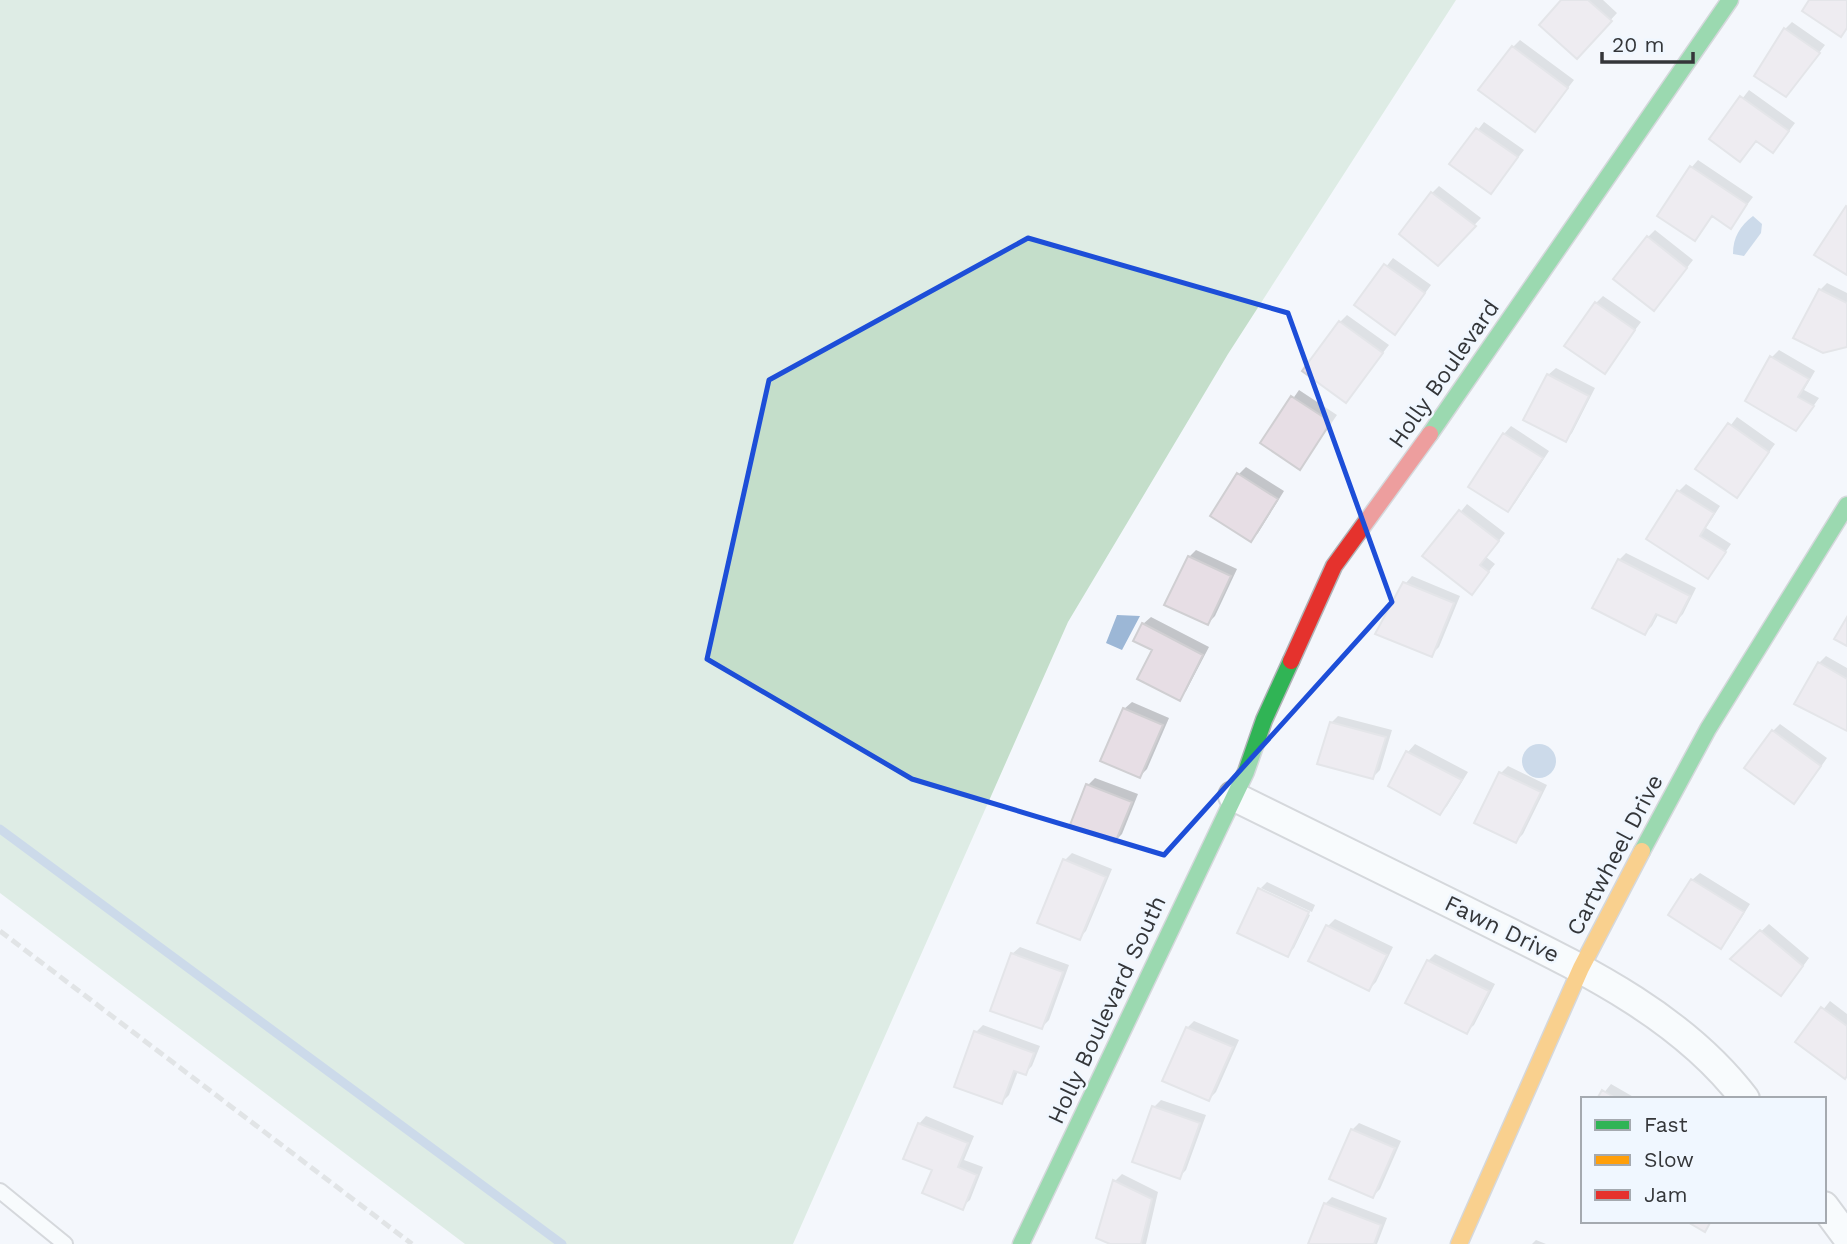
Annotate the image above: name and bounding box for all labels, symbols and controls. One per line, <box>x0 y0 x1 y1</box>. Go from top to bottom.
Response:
scale bar <box>1602 21 1693 65</box>
text: 20 m <box>1612 32 1664 57</box>
street label: Holly Boulevard <box>1383 295 1505 453</box>
street label: Cartwheel Drive <box>1561 770 1669 940</box>
street label: Fawn Drive <box>1440 890 1564 968</box>
street label: Holly Boulevard South <box>1042 892 1172 1128</box>
legend <box>1581 1097 1826 1223</box>
text: Fast <box>1644 1112 1688 1137</box>
text: Slow <box>1644 1147 1694 1172</box>
text: Jam <box>1644 1182 1687 1207</box>

